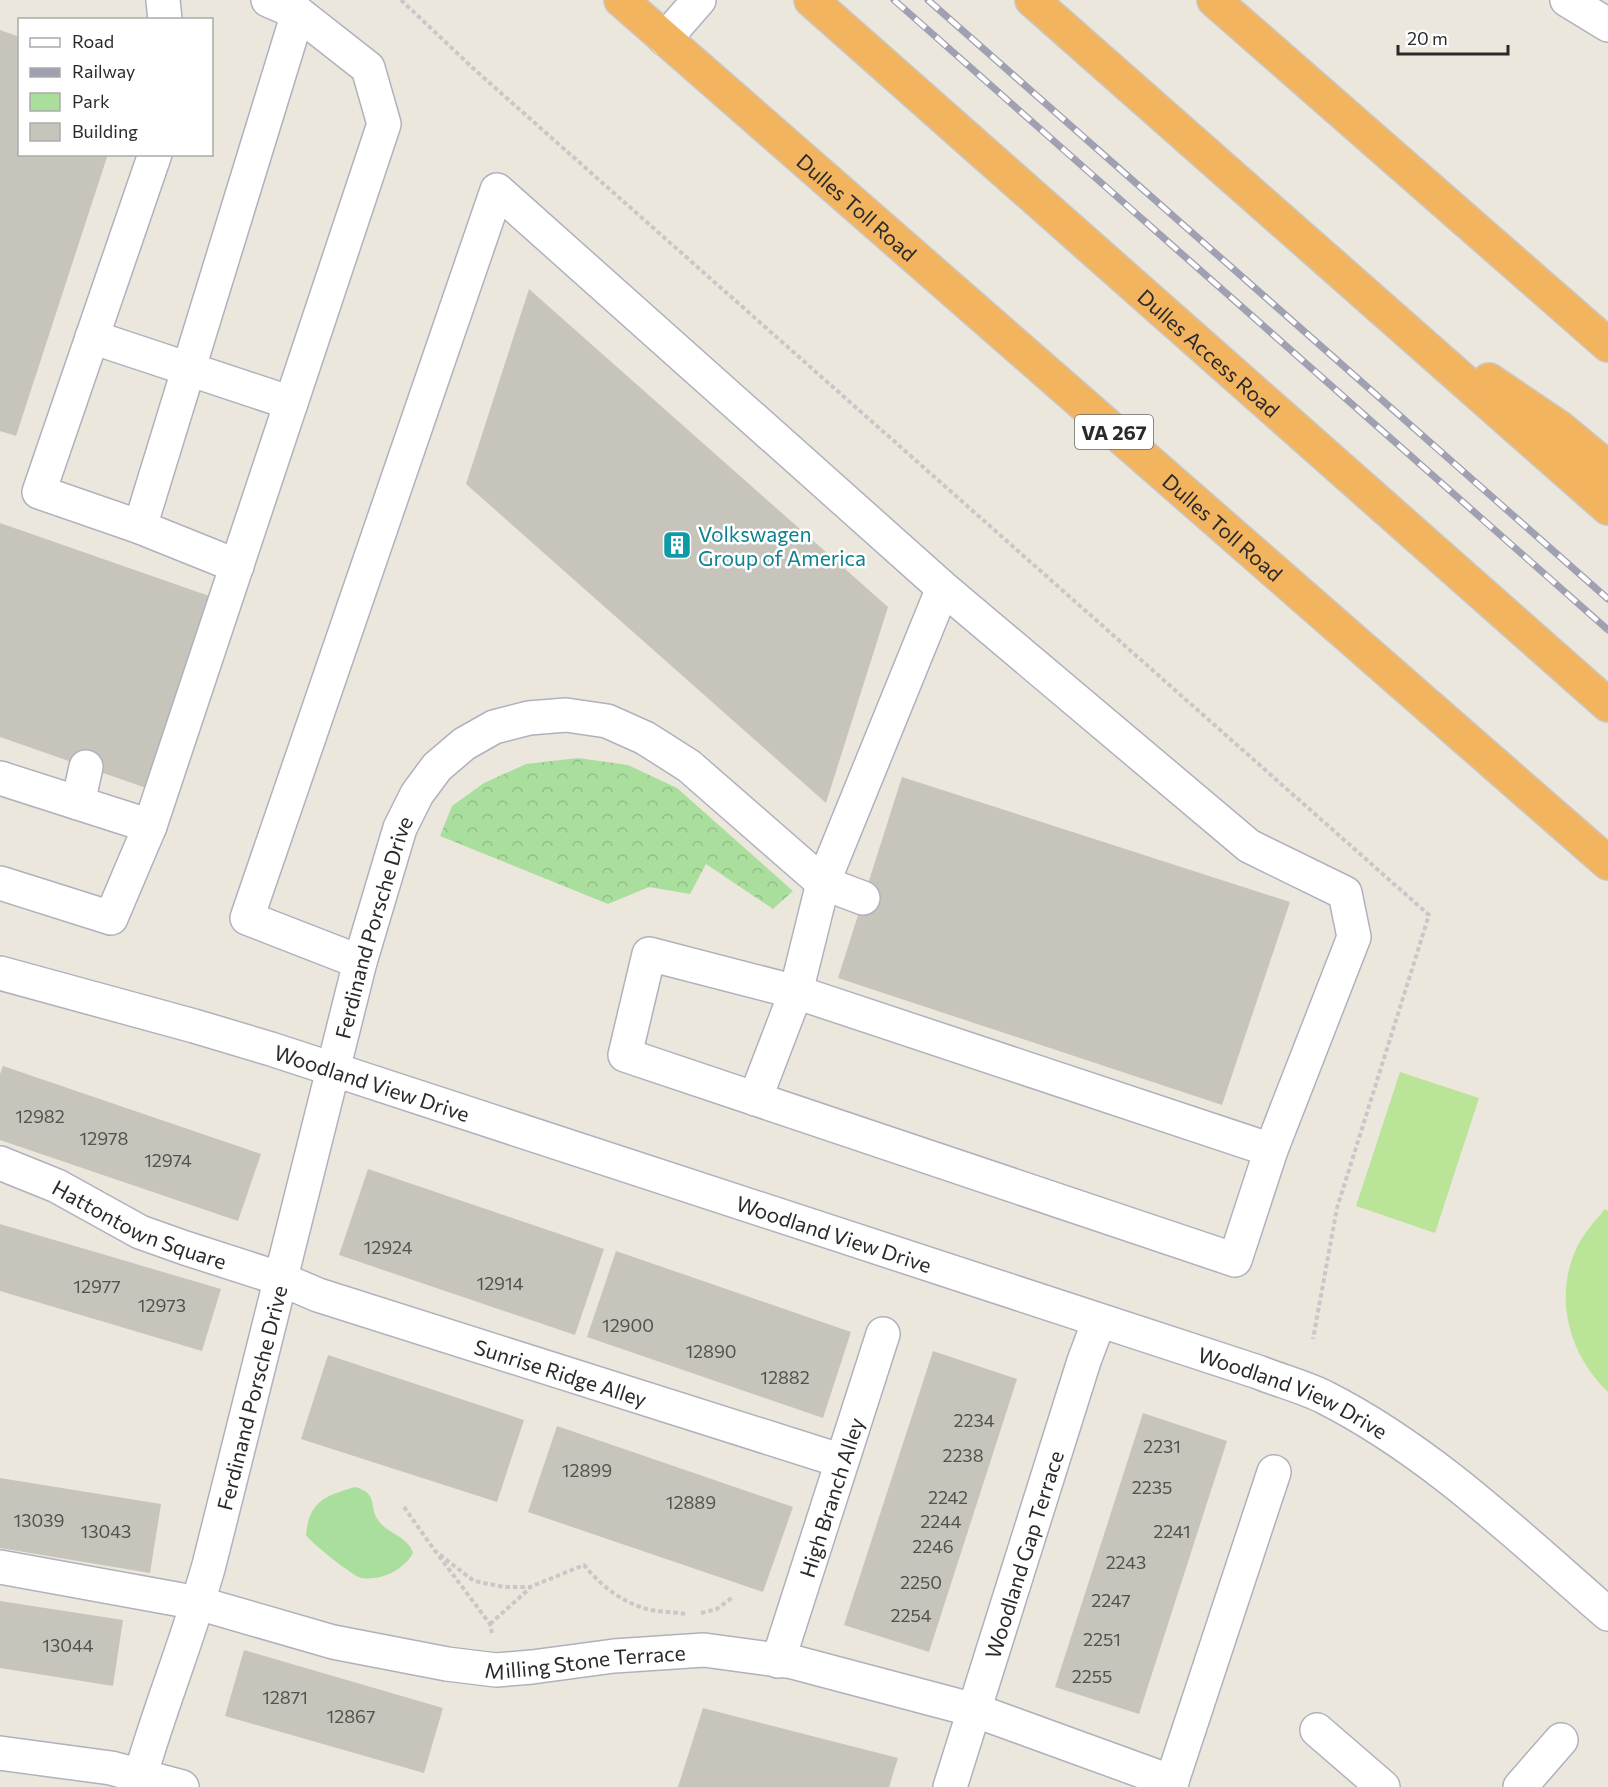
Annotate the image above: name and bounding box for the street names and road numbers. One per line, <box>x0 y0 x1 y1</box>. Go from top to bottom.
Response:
street label: Dulles Toll Road <box>792 148 922 266</box>
street label: Dulles Access Road <box>1134 283 1285 422</box>
road number: VA 267 <box>1075 415 1153 449</box>
street label: Dulles Toll Road <box>1158 468 1288 586</box>
street label: Ferdinand Porsche Drive <box>329 811 417 1041</box>
street label: Woodland View Drive <box>271 1039 473 1126</box>
street label: Hattontown Square <box>49 1174 230 1273</box>
street label: Woodland View Drive <box>733 1190 935 1277</box>
street label: Ferdinand Porsche Drive <box>211 1283 291 1513</box>
street label: Sunrise Ridge Alley <box>472 1333 650 1411</box>
street label: Woodland View Drive <box>1195 1341 1393 1443</box>
street label: High Branch Alley <box>793 1414 868 1580</box>
street label: Woodland Gap Terrace <box>979 1447 1068 1661</box>
street label: Milling Stone Terrace <box>484 1639 686 1684</box>

